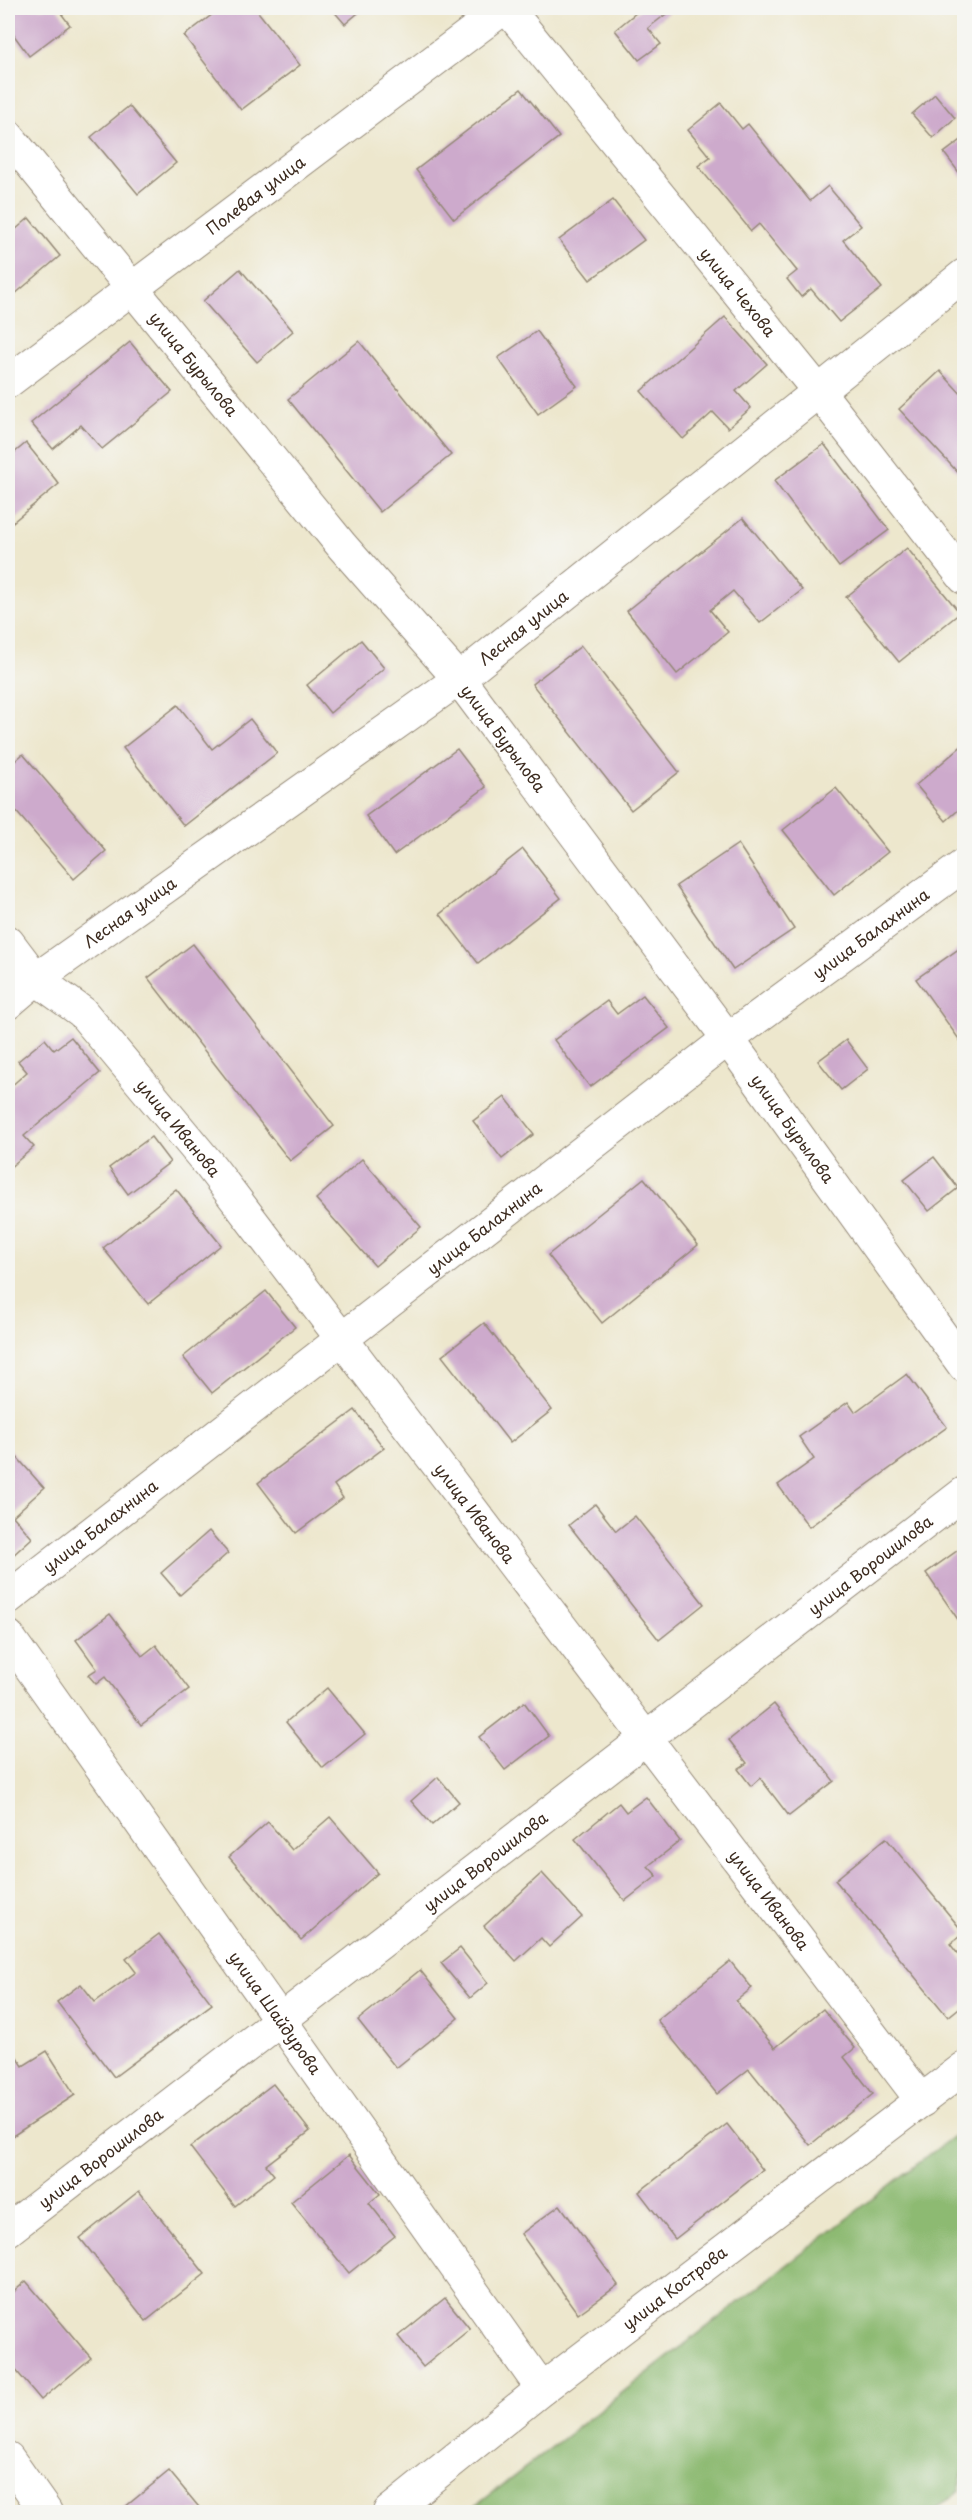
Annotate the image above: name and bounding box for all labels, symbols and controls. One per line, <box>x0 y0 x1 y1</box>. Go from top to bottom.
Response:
street label: Полевая улица <box>200 149 309 240</box>
street label: улица Чехова <box>695 242 782 341</box>
street label: улица Бурылова <box>144 306 245 421</box>
street label: Лесная улица <box>473 583 573 670</box>
street label: улица Бурылова <box>456 679 552 797</box>
street label: Лесная улица <box>78 870 181 953</box>
street label: улица Балахнина <box>807 882 934 984</box>
street label: улица Бурылова <box>746 1069 841 1188</box>
street label: улица Иванова <box>132 1073 227 1181</box>
street label: улица Балахнина <box>421 1175 546 1280</box>
street label: улица Иванова <box>429 1457 522 1568</box>
street label: улица Балахнина <box>37 1473 162 1578</box>
street label: улица Ворошилова <box>802 1508 937 1620</box>
street label: улица Ворошилова <box>418 1805 552 1917</box>
street label: улица Иванова <box>724 1844 816 1955</box>
street label: улица Шайдурова <box>224 1946 328 2079</box>
street label: улица Ворошилова <box>33 2102 167 2214</box>
street label: улица Кострова <box>617 2240 731 2335</box>

